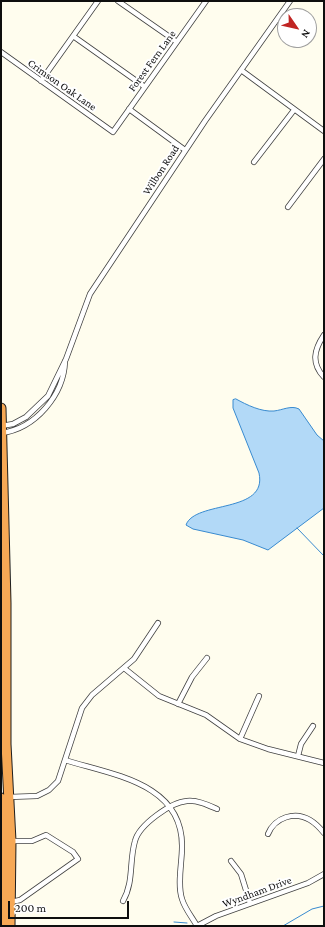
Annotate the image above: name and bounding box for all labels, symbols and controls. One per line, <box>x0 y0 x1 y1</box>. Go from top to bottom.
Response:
north arrow <box>277 8 317 48</box>
street label: Forest Fern Lane <box>125 28 179 94</box>
text: N <box>299 28 313 41</box>
street label: Crimson Oak Lane <box>25 56 99 114</box>
street label: Wilbon Road <box>140 142 182 198</box>
street label: Wyndham Drive <box>221 873 293 911</box>
scale bar <box>10 893 131 919</box>
text: 200 m <box>15 901 46 915</box>

